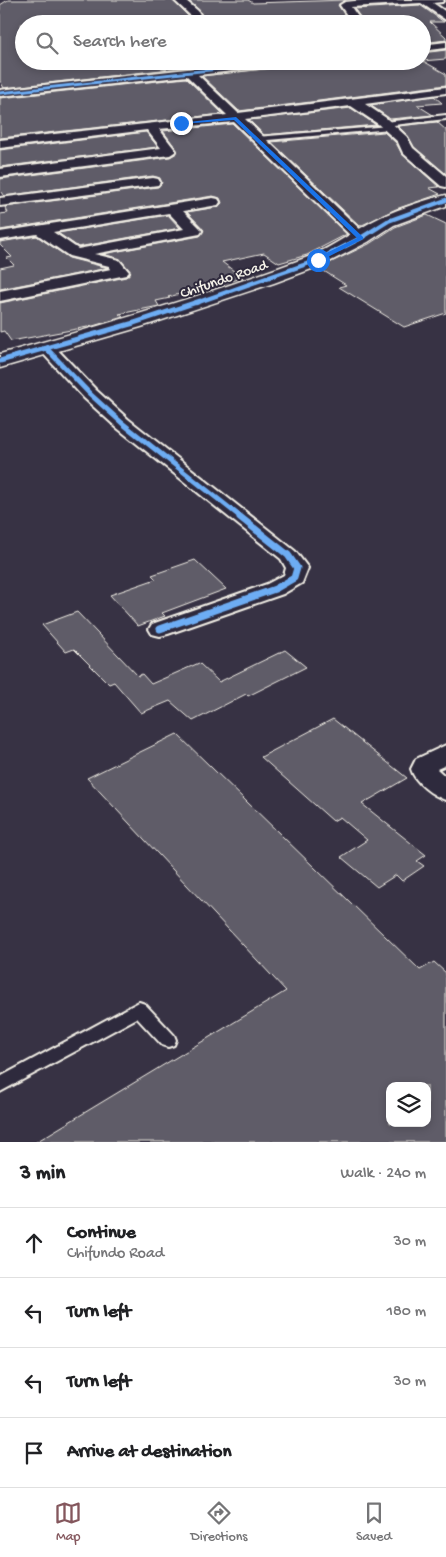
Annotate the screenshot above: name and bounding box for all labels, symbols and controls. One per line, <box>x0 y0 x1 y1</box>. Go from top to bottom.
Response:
search box <box>15 15 431 70</box>
icon: search <box>33 29 61 57</box>
text: Search here <box>73 31 167 54</box>
route end <box>170 112 193 135</box>
route start <box>307 249 330 272</box>
street label: Chifundo Road <box>178 256 271 303</box>
map controls <box>386 1082 431 1127</box>
button: layers <box>386 1082 431 1127</box>
text: 3 min <box>20 1162 65 1187</box>
text: Walk · 240 m <box>341 1165 426 1184</box>
text: Continue <box>67 1222 136 1245</box>
icon: ahead <box>20 1229 48 1257</box>
text: 30 m <box>393 1233 426 1252</box>
text: Chifundo Road <box>67 1245 164 1264</box>
icon: left <box>20 1299 48 1327</box>
text: Turn left <box>67 1301 131 1324</box>
text: 180 m <box>387 1303 426 1322</box>
icon: left <box>20 1369 48 1397</box>
text: Turn left <box>67 1371 131 1394</box>
text: 30 m <box>393 1373 426 1392</box>
icon: arrive <box>20 1439 48 1467</box>
text: Arrive at destination <box>67 1441 231 1464</box>
tab: Map <box>54 1499 82 1546</box>
tab: Directions <box>191 1499 248 1546</box>
tab: Saved <box>356 1499 392 1546</box>

